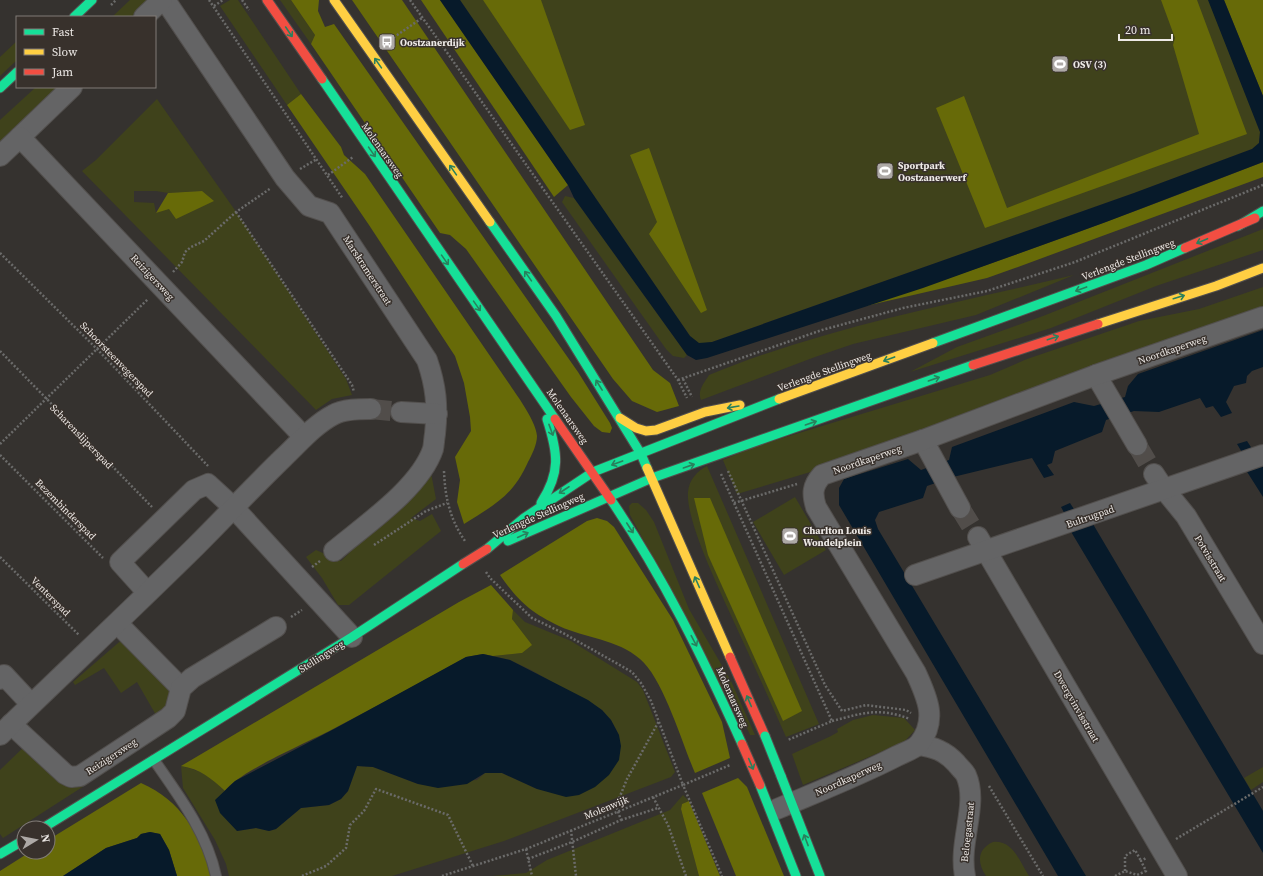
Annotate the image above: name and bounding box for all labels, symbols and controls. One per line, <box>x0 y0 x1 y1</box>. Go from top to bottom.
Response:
legend <box>16 16 156 88</box>
scale bar <box>1119 16 1172 42</box>
text: 20 m <box>1125 22 1151 38</box>
text: Fast <box>52 24 74 40</box>
one-way arrow <box>285 26 293 37</box>
bus stop icon: Oostzanerdijk <box>377 32 397 52</box>
place label: Oostzanerdijk <box>400 36 465 49</box>
text: Slow <box>52 44 78 60</box>
sports icon: OSV (3) <box>1050 54 1070 74</box>
one-way arrow <box>374 58 382 69</box>
place label: OSV (3) <box>1073 58 1107 71</box>
text: Jam <box>51 64 73 80</box>
street label: Molenaarsweg <box>359 120 406 181</box>
one-way arrow <box>368 147 376 158</box>
place label: Sportpark Oostzanerwerf <box>898 159 967 184</box>
sports icon: Sportpark Oostzanerwerf <box>875 161 895 181</box>
one-way arrow <box>449 164 457 175</box>
street label: Marskramerstraat <box>340 233 395 308</box>
street label: Verlengde Stellingweg <box>1080 236 1177 283</box>
one-way arrow <box>1196 238 1208 246</box>
street label: Reizigersweg <box>128 252 177 303</box>
one-way arrow <box>441 254 449 265</box>
one-way arrow <box>524 271 532 282</box>
one-way arrow <box>1075 286 1088 293</box>
one-way arrow <box>1172 293 1185 300</box>
one-way arrow <box>473 300 481 311</box>
street label: Schoorsteenvegerspad <box>77 319 156 400</box>
street label: Noordkaperweg <box>1136 332 1208 367</box>
one-way arrow <box>1047 334 1060 341</box>
street label: Verlengde Stellingweg <box>776 348 873 394</box>
one-way arrow <box>884 356 896 364</box>
one-way arrow <box>927 375 939 383</box>
one-way arrow <box>595 379 603 390</box>
street label: Molenaarsweg <box>544 386 591 447</box>
street label: Scharenslijperspad <box>47 401 116 472</box>
one-way arrow <box>727 403 740 411</box>
one-way arrow <box>805 418 817 426</box>
one-way arrow <box>548 424 556 436</box>
street label: Noordkaperweg <box>831 442 903 477</box>
one-way arrow <box>611 460 623 468</box>
one-way arrow <box>682 461 694 469</box>
street label: Bezembinderspad <box>33 476 99 543</box>
one-way arrow <box>558 487 570 495</box>
street label: Verlengde Stellingweg <box>490 489 586 541</box>
street label: Bultrugpad <box>1064 502 1116 531</box>
one-way arrow <box>626 522 634 534</box>
place label: Charlton Louis Wondelplein <box>803 524 871 549</box>
sports icon: Charlton Louis Wondelplein <box>780 526 800 546</box>
one-way arrow <box>516 531 528 538</box>
street label: Potvisstraat <box>1192 533 1230 585</box>
street label: Venterspad <box>28 574 73 619</box>
one-way arrow <box>693 576 700 588</box>
one-way arrow <box>691 635 699 647</box>
street label: Stellingweg <box>296 637 346 676</box>
street label: Molenaarsweg <box>713 665 752 729</box>
street label: Dwergvinvisstraat <box>1051 668 1103 745</box>
one-way arrow <box>745 695 753 707</box>
street label: Reizigersweg <box>83 735 139 778</box>
one-way arrow <box>748 758 755 770</box>
street label: Noordkaperweg <box>813 758 883 799</box>
street label: Molenwijk <box>582 792 631 822</box>
street label: Beloegastraat <box>958 801 977 863</box>
north arrow <box>16 820 56 860</box>
text: N <box>37 833 53 844</box>
one-way arrow <box>802 834 810 846</box>

